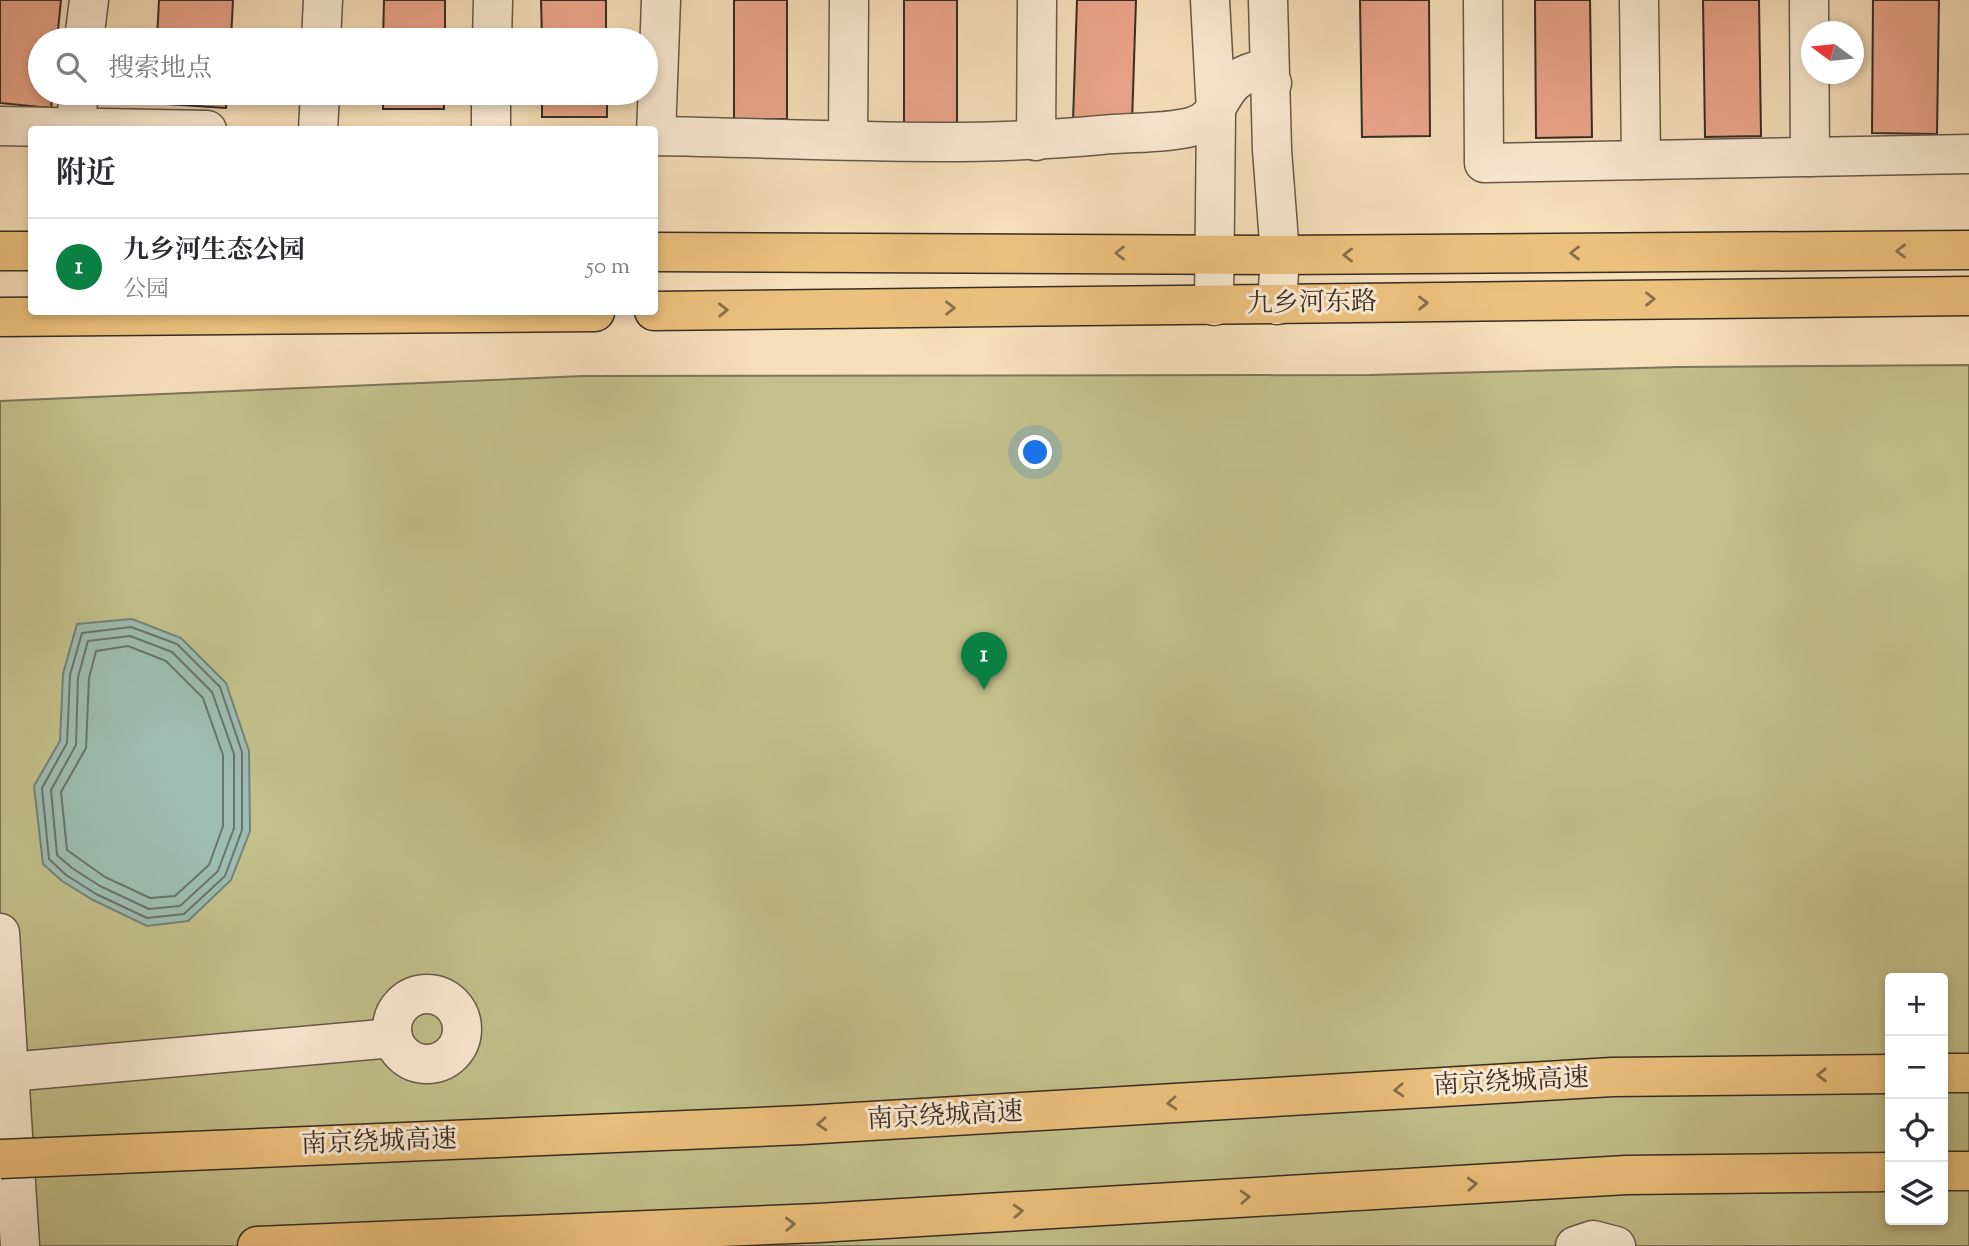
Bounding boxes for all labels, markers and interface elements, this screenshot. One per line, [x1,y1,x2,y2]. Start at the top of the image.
north arrow [1801,21,1864,84]
search box [28,28,658,105]
icon: search [52,48,90,86]
text: 搜索地点 [108,51,212,88]
text: 附近 [56,153,116,196]
text: 九乡河生态公园 [123,233,305,270]
one-way arrow [1895,243,1906,258]
one-way arrow [1115,245,1125,261]
one-way arrow [1570,245,1580,261]
one-way arrow [1342,247,1353,263]
text: 1 [75,251,83,284]
text: 50 m [586,251,630,284]
text: 公园 [123,274,169,307]
street label: 九乡河东路 [1247,284,1377,324]
one-way arrow [1645,291,1656,307]
one-way arrow [1417,295,1428,310]
one-way arrow [945,300,956,316]
one-way arrow [718,302,728,318]
your location [1018,435,1052,469]
pin: 1 [961,632,1007,690]
map controls [1885,973,1948,1225]
button: + [1885,973,1948,1036]
button: − [1885,1036,1948,1099]
street label: 南京绕城高速 [1432,1060,1590,1106]
one-way arrow [1816,1067,1827,1083]
one-way arrow [1393,1082,1404,1097]
street label: 南京绕城高速 [866,1094,1024,1140]
one-way arrow [1166,1096,1177,1111]
button: locate [1885,1099,1948,1162]
one-way arrow [817,1116,828,1131]
street label: 南京绕城高速 [300,1122,458,1164]
button: layers [1885,1162,1948,1225]
one-way arrow [1467,1177,1478,1192]
one-way arrow [1239,1190,1250,1205]
one-way arrow [1012,1203,1023,1218]
one-way arrow [785,1216,796,1231]

